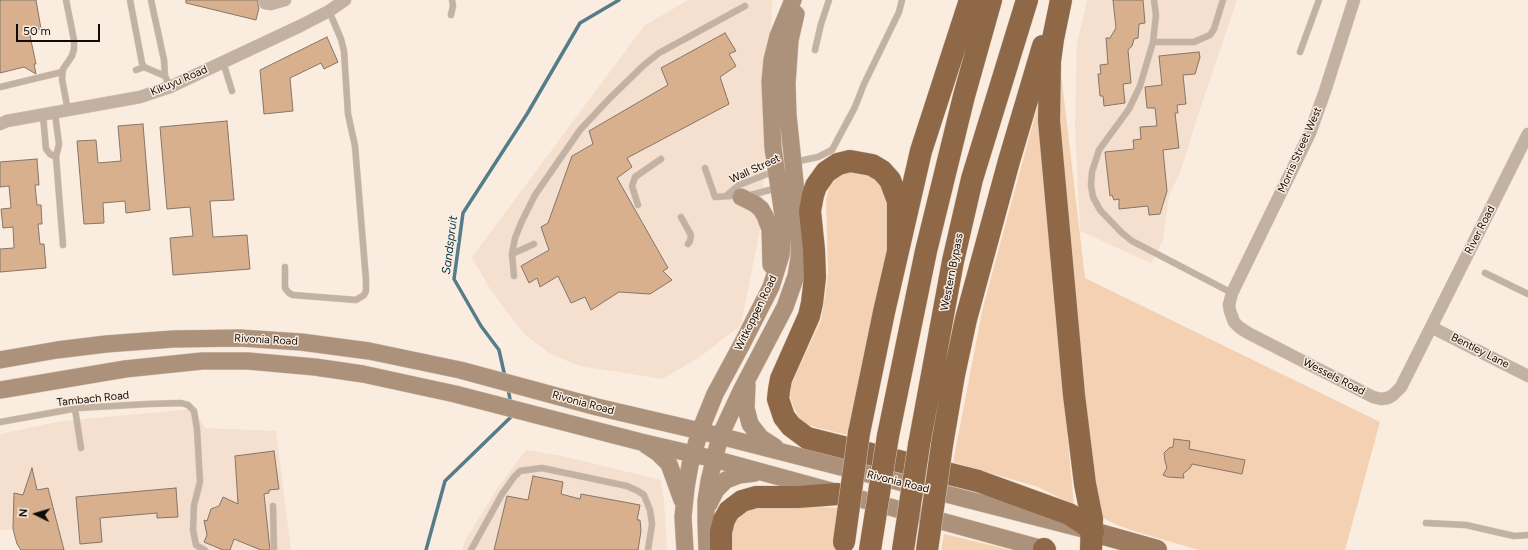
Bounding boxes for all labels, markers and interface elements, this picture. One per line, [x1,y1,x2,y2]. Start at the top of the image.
scale bar [18,16,102,42]
text: 50 m [23,24,51,38]
street label: Kikuyu Road [148,63,210,99]
street label: Morris Street West [1275,105,1325,195]
street label: Wall Street [728,152,782,186]
street label: River Road [1462,203,1498,257]
water label: Sandspruit [439,215,461,275]
street label: Western Bypass [938,232,966,312]
street label: Witkoppen Road [732,273,780,353]
street label: Bentley Lane [1449,331,1511,371]
street label: Rivonia Road [234,332,298,348]
street label: Wessels Road [1301,356,1367,398]
street label: Rivonia Road [551,388,615,418]
street label: Tambach Road [56,389,130,409]
street label: Rivonia Road [865,468,931,496]
north arrow [16,494,56,534]
text: N [17,508,30,518]

